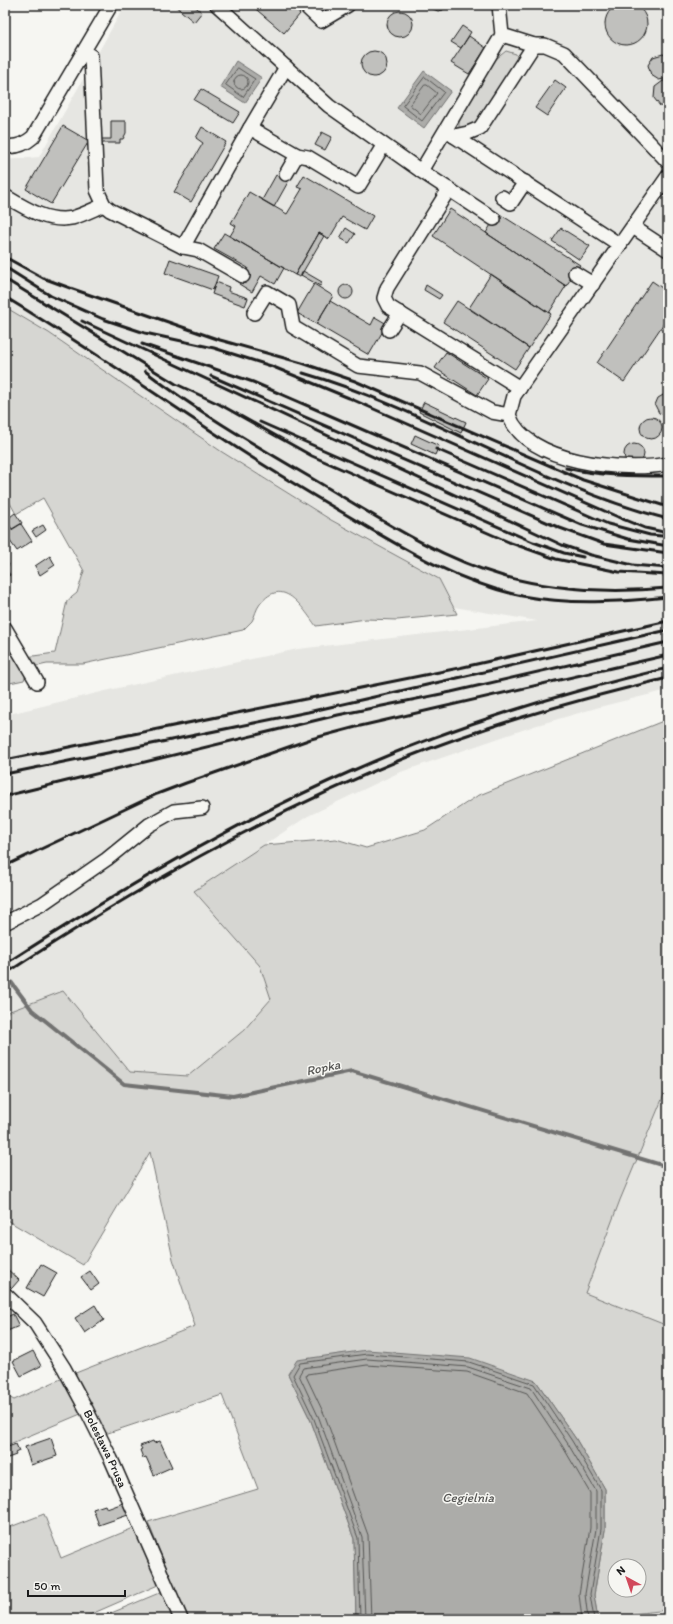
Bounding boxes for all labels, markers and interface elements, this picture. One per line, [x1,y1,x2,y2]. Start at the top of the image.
water label: Ropka [305,1056,342,1078]
street label: Bolesława Prusa [81,1407,130,1491]
water label: Cegielnia [442,1490,494,1505]
north arrow [607,1558,647,1598]
text: N [614,1563,628,1578]
scale bar [28,1572,125,1598]
text: 50 m [34,1579,60,1593]

